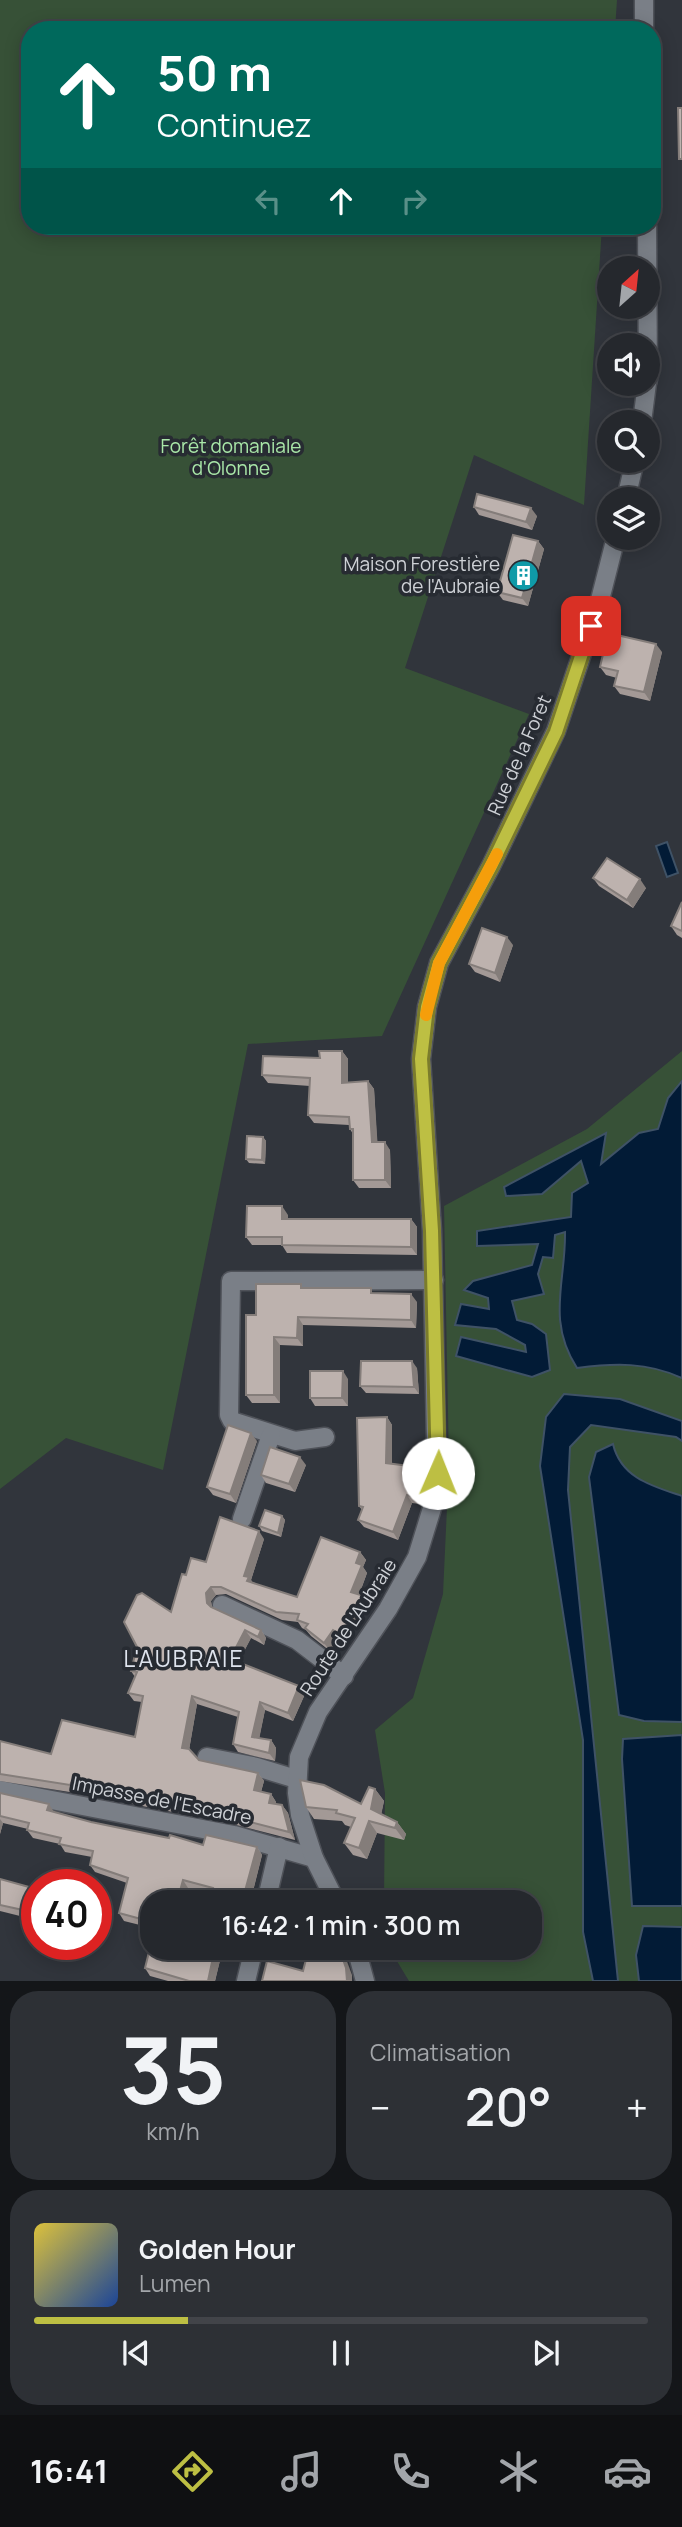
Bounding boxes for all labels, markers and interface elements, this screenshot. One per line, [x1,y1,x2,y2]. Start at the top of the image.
text: 50 m [157,39,272,106]
icon: ahead [42,49,133,140]
text: Continuez [157,103,312,147]
icon: left [249,182,287,220]
icon: ahead [322,182,360,220]
icon: right [395,182,433,220]
north arrow [597,256,660,318]
map controls [597,256,660,550]
button: sound [597,333,660,396]
button: search [597,410,660,473]
park label: Forêt domaniale d'Olonne [161,433,301,481]
button: layers [597,487,660,550]
place label: Maison Forestière de l'Aubraie [344,551,500,599]
building icon: Maison Forestière de l'Aubraie [506,558,540,592]
pin [561,596,621,656]
icon: arrive [572,607,610,645]
street label: Rue de la Foret [481,691,557,819]
position arrow [401,1436,475,1510]
street label: Route de L'Aubraie [294,1553,402,1701]
district label: L'AUBRAIE [123,1642,245,1674]
street label: Impasse de l'Escadre [70,1770,254,1830]
speed limit sign: 40 [21,1869,112,1960]
text: 16:42 · 1 min · 300 m [222,1907,460,1943]
text: 35 [120,2007,226,2131]
text: Climatisation [370,2036,511,2068]
text: 20° [465,2071,552,2142]
text: − [370,2081,391,2133]
text: + [626,2081,648,2133]
text: km/h [146,2115,200,2147]
text: Golden Hour [139,2231,296,2267]
text: Lumen [139,2267,211,2299]
icon: previous [117,2334,155,2372]
icon: pause [322,2334,360,2372]
icon: next [527,2334,565,2372]
icon: directions [168,2447,217,2496]
icon: music [277,2447,326,2496]
icon: phone [386,2447,435,2496]
icon: climate [494,2447,543,2496]
icon: car [603,2447,652,2496]
text: 16:41 [30,2449,108,2493]

